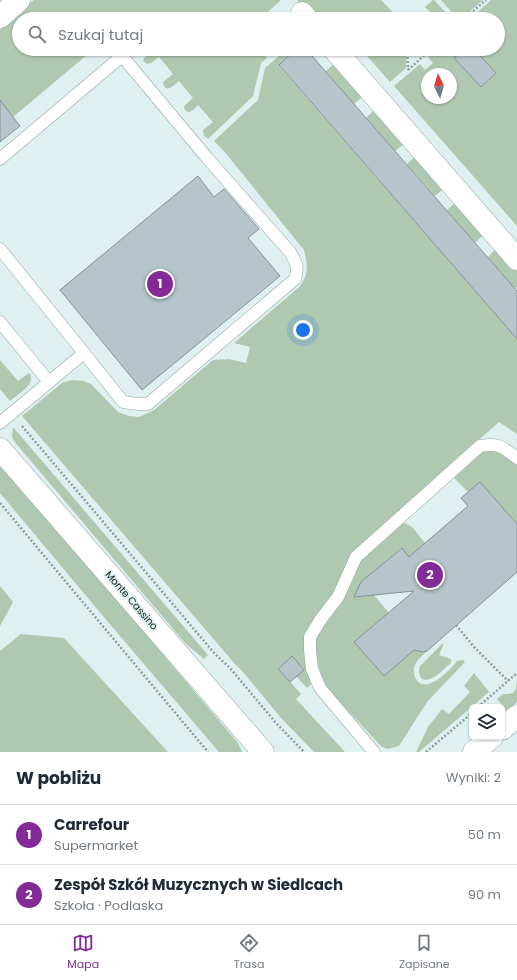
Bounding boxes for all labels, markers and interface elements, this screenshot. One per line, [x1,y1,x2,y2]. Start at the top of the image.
search box [12,12,505,56]
icon: search [26,23,48,45]
text: Szukaj tutaj [58,24,143,45]
north arrow [421,68,457,104]
pin: 1 [147,269,173,299]
your location [293,320,313,340]
pin: 2 [417,560,443,590]
street label: Monte Cassino [102,567,162,633]
map controls [469,704,505,740]
button: layers [469,704,505,740]
text: W pobliżu [16,766,101,790]
text: Wyniki: 2 [446,768,501,787]
text: Carrefour [54,814,129,835]
text: 1 [27,825,31,844]
text: 50 m [468,825,501,844]
text: Supermarket [54,836,138,855]
text: Zespół Szkół Muzycznych w Siedlcach [54,874,343,895]
text: 2 [25,885,33,904]
text: 90 m [468,885,501,904]
text: Szkoła · Podlaska [54,896,163,915]
tab: Mapa [67,932,99,973]
tab: Trasa [234,932,264,973]
tab: Zapisane [399,932,450,973]

